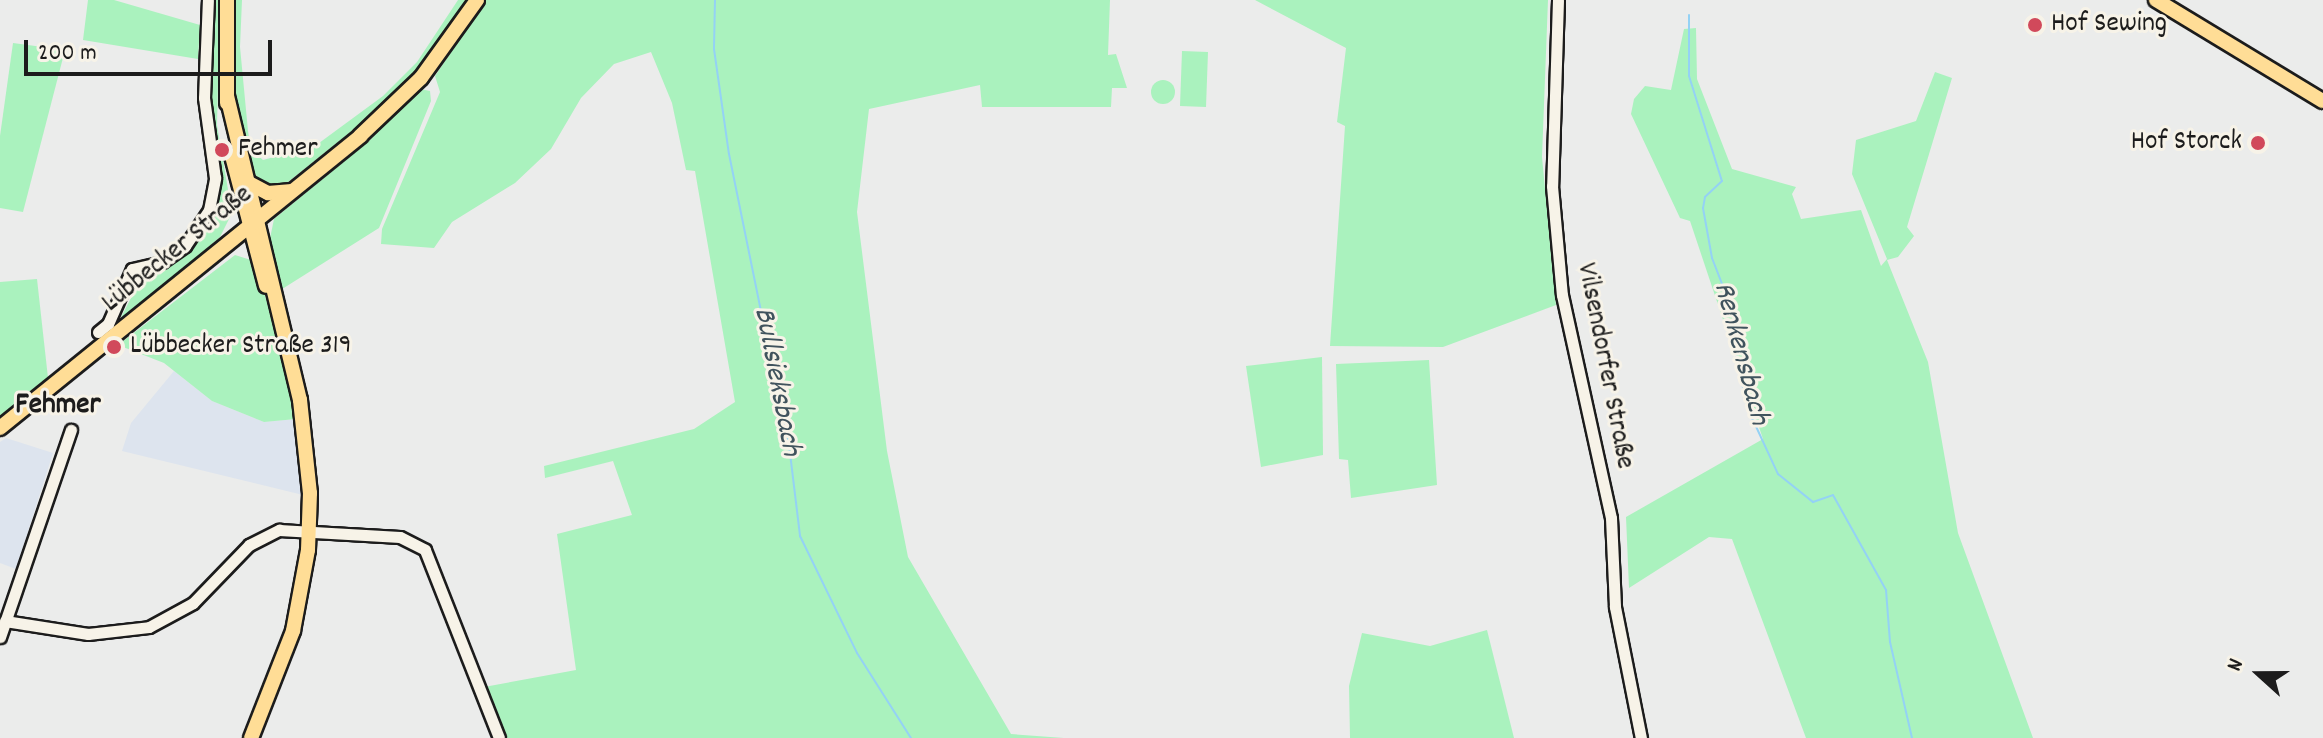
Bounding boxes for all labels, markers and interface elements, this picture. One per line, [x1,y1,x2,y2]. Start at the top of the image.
place label: Hof Sewing [2051,8,2167,42]
marker: Hof Sewing [2026,16,2044,34]
scale bar [28,24,276,74]
text: 200 m [38,37,97,71]
place label: Hof Storck [2131,126,2242,160]
place label: Fehmer [238,133,318,167]
marker: Hof Storck [2249,134,2267,152]
marker: Fehmer [213,141,231,159]
street label: Lübbecker Straße [96,179,260,321]
street label: Vilsendorfer Straße [1568,260,1640,472]
water label: Renkensbach [1703,279,1775,429]
water label: Bullsieksbach [743,305,807,459]
place label: Lübbecker Straße 319 [130,330,352,364]
marker: Lübbecker Straße 319 [105,338,123,356]
district label: Fehmer [15,389,101,425]
north arrow [2219,634,2299,714]
text: N [2220,655,2253,676]

